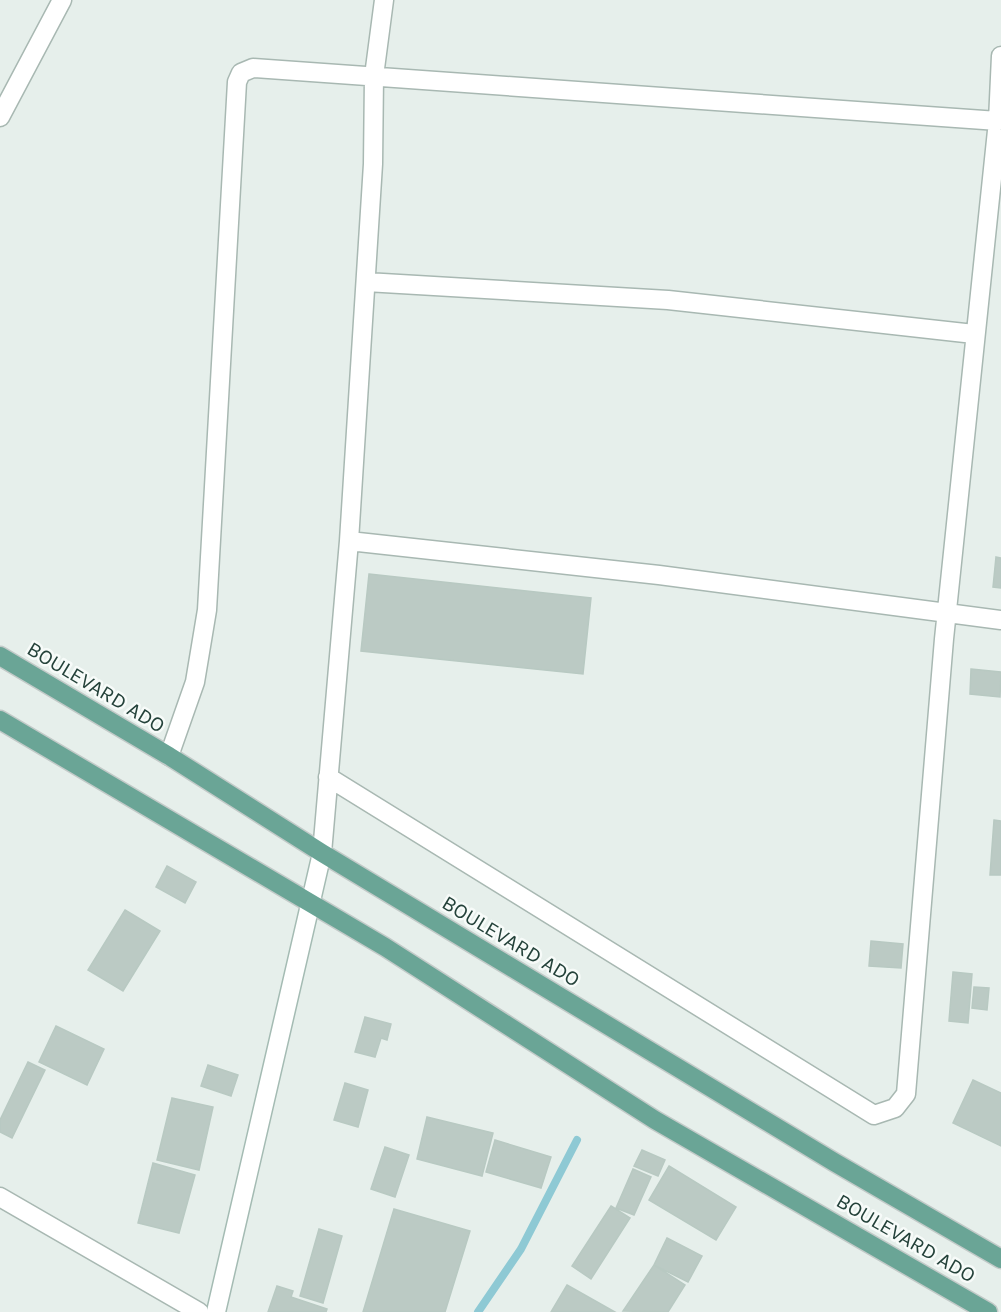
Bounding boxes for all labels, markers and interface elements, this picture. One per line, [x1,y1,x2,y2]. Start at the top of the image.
street label: BOULEVARD ADO [23,636,169,738]
street label: BOULEVARD ADO [438,890,584,992]
street label: BOULEVARD ADO [832,1189,980,1287]

